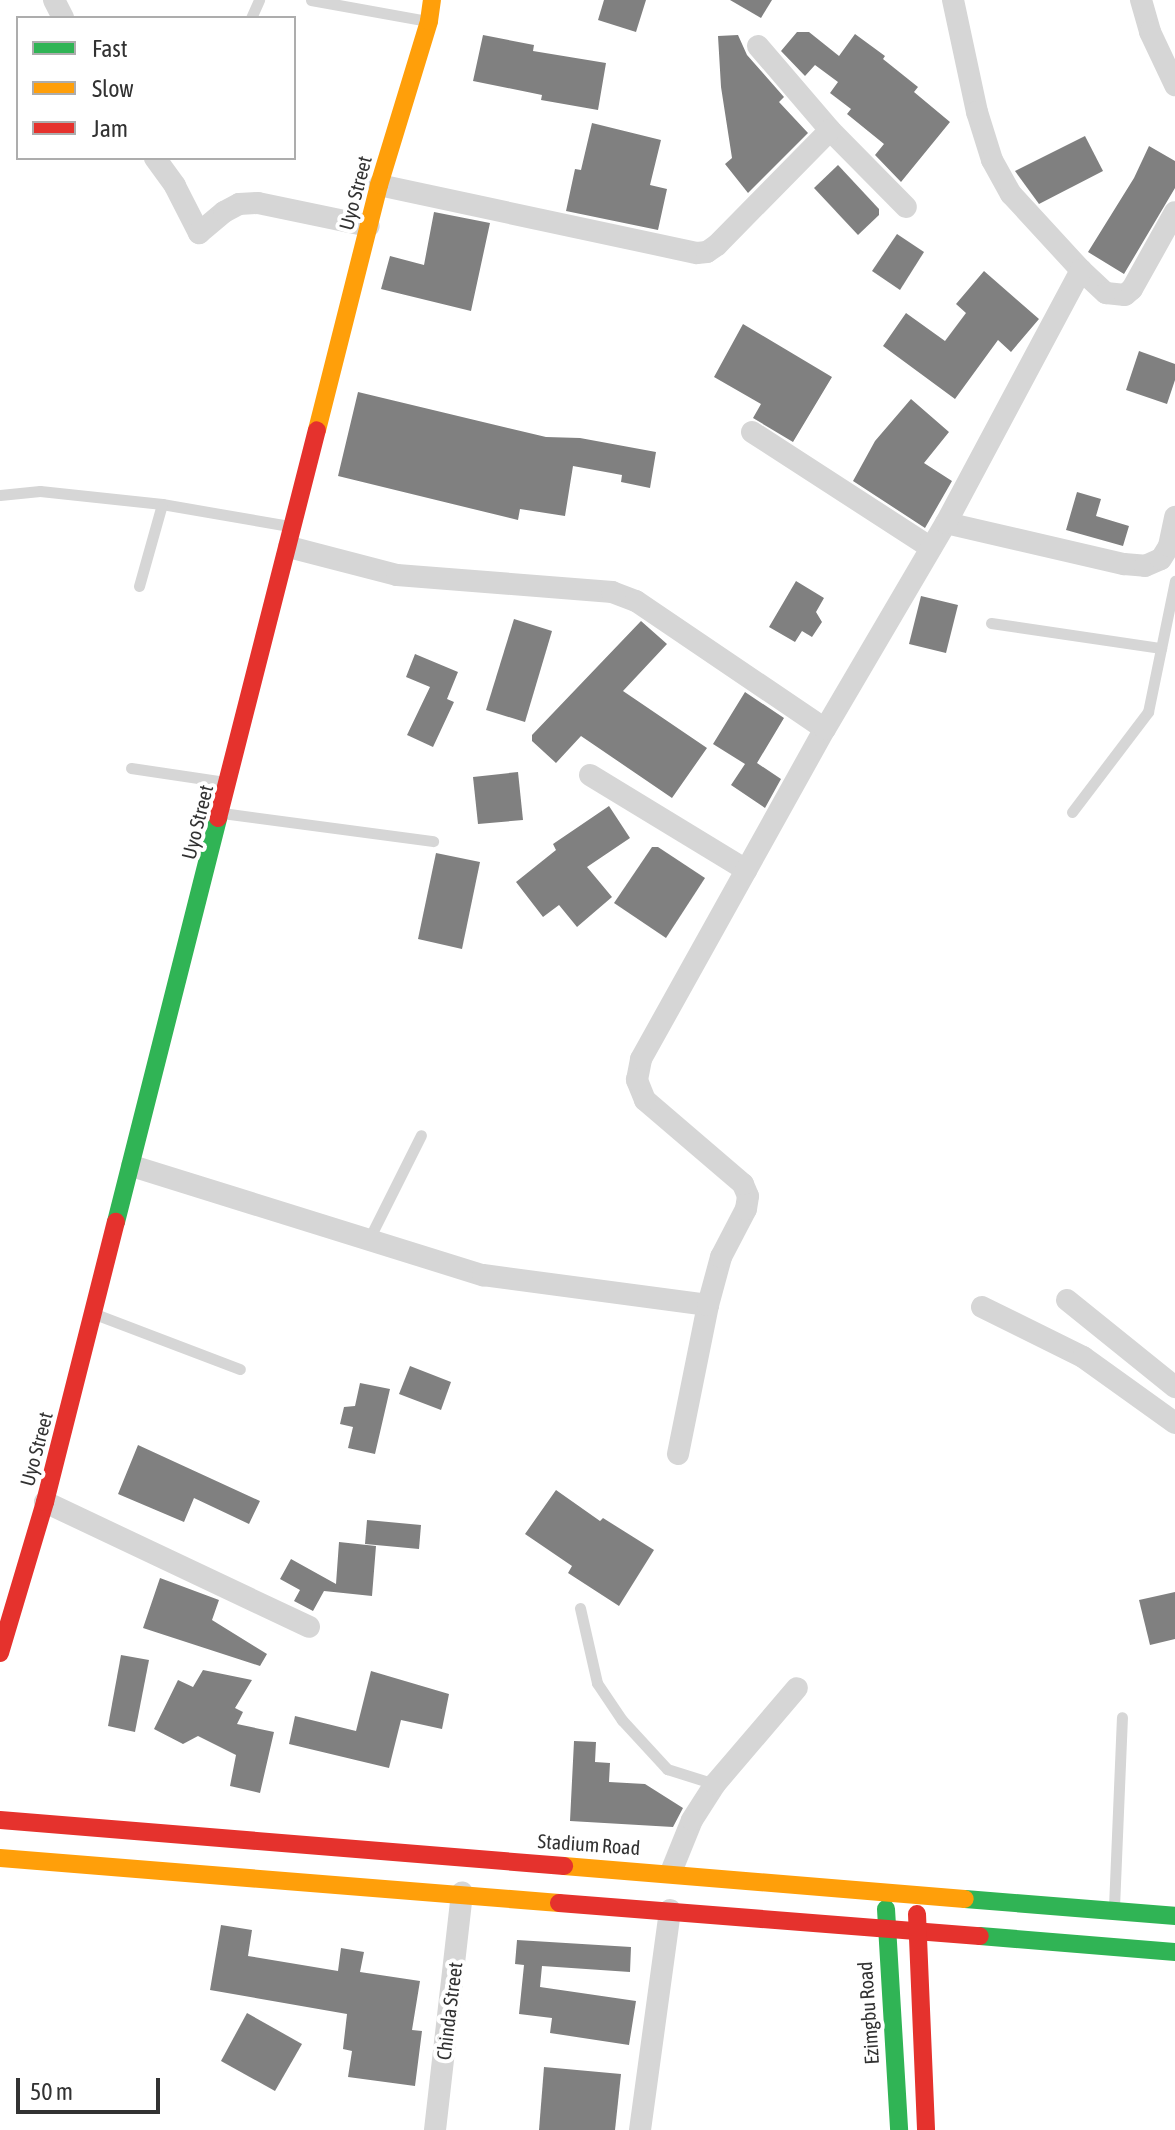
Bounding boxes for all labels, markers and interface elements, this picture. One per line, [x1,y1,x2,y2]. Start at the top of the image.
legend [16,16,296,160]
text: Fast [92,35,128,62]
text: Slow [92,75,134,102]
text: Jam [92,115,128,142]
street label: Uyo Street [334,153,376,233]
street label: Uyo Street [176,782,218,862]
street label: Uyo Street [15,1409,57,1489]
street label: Stadium Road [537,1828,641,1860]
street label: Chinda Street [431,1961,467,2061]
street label: Ezimgbu Road [852,1961,884,2065]
scale bar [20,2062,164,2112]
text: 50 m [30,2078,73,2105]

